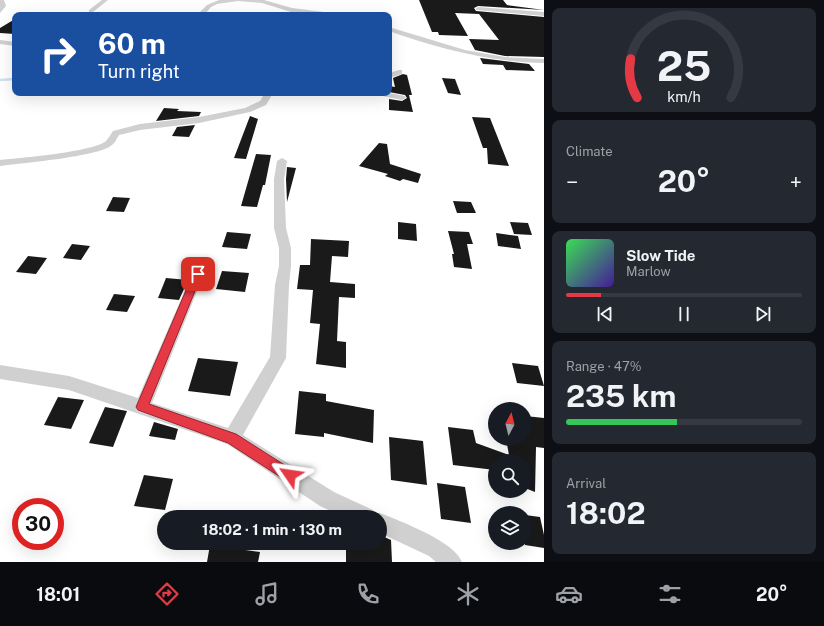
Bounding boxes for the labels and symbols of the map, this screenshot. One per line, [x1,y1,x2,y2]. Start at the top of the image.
pin [181,257,215,291]
north arrow [488,402,532,446]
position arrow [269,454,311,496]
speed limit sign: 30 [12,498,64,550]

